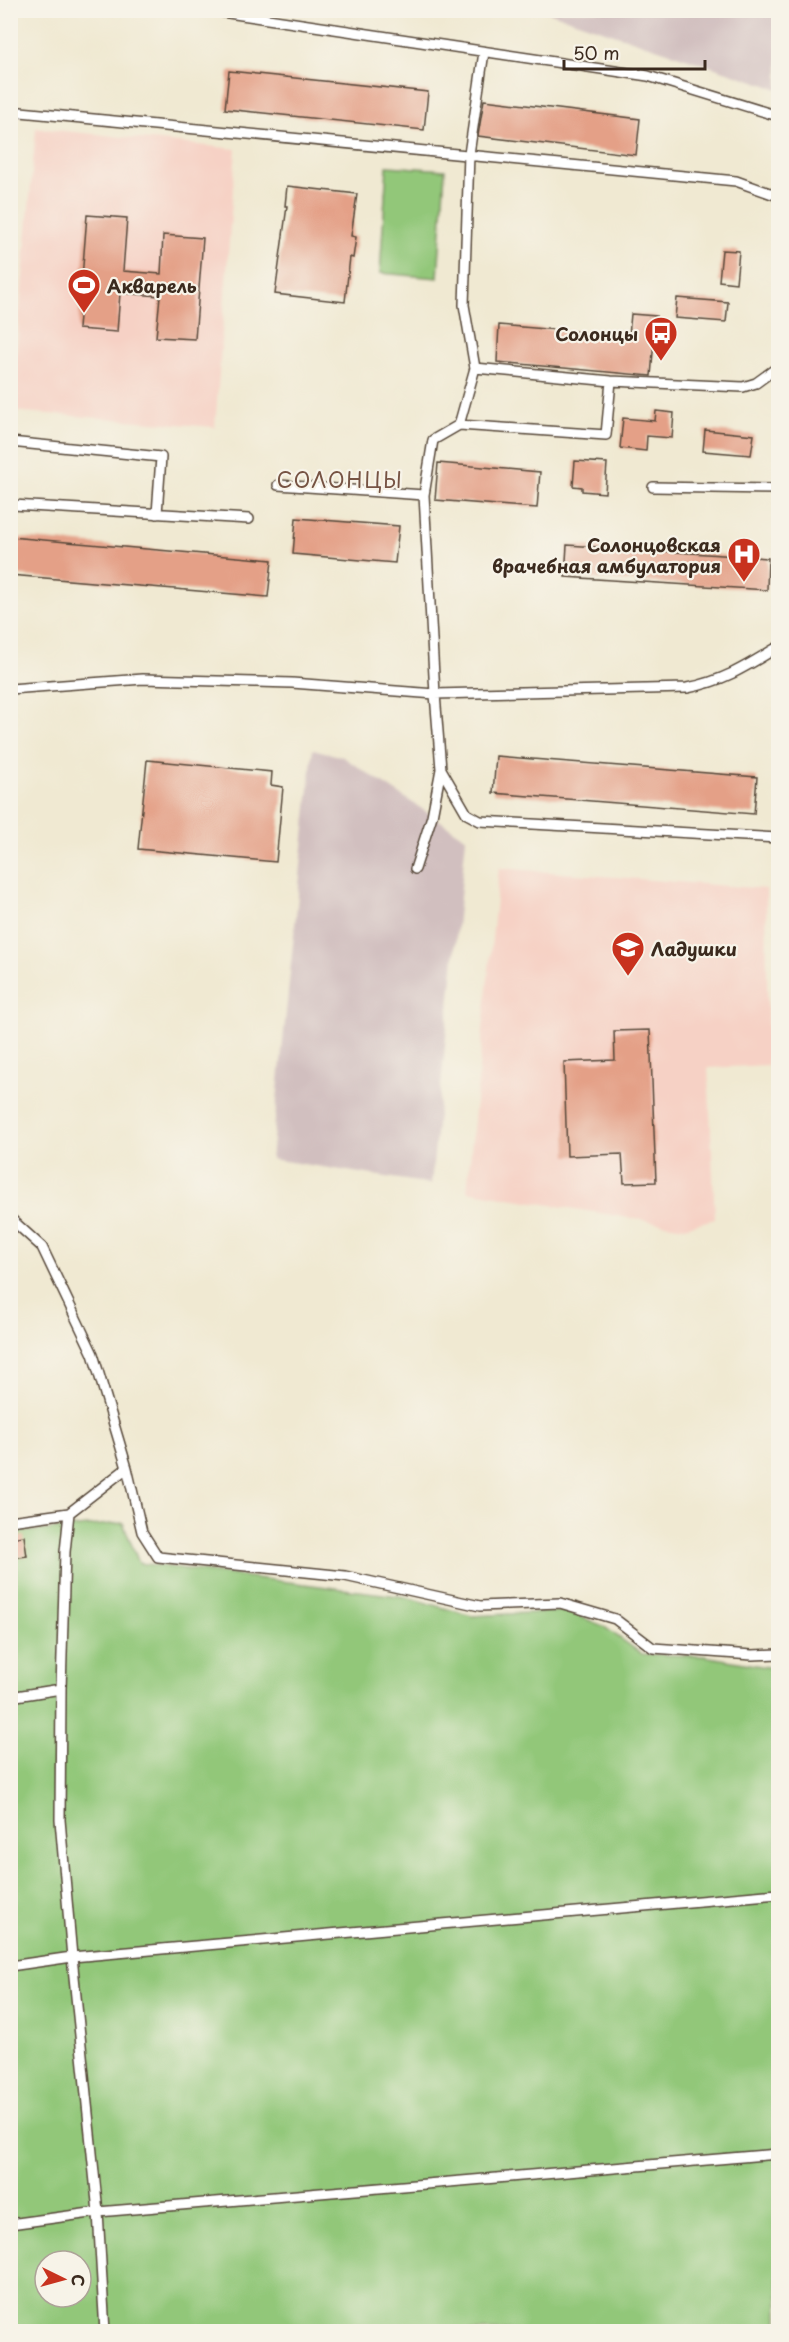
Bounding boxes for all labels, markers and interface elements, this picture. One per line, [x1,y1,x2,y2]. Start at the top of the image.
scale bar [564,33,705,71]
text: 50 m [573,39,620,66]
sports icon: Акварель [66,267,102,314]
place label: Акварель [107,272,197,299]
bus stop icon: Солонцы [643,315,679,362]
place label: Солонцы [555,320,638,347]
district label: СОЛОНЦЫ [277,463,403,495]
place label: Солонцовская врачебная амбулатория [492,531,721,579]
hospital icon: Солонцовская врачебная амбулатория [726,536,762,583]
school or university icon: Ладушки [610,930,646,977]
place label: Ладушки [651,935,737,962]
north arrow [33,2249,93,2309]
text: С [66,2273,91,2287]

